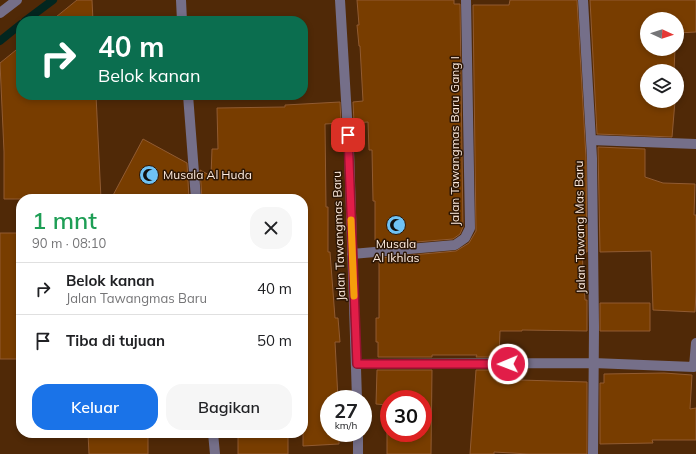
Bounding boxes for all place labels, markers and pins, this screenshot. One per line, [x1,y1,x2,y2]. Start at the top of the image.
pin [331,118,365,152]
mosque icon: Musala Al Huda [138,164,160,186]
place label: Musala Al Huda [163,167,252,182]
mosque icon: Musala Al Ikhlas [385,214,407,236]
place label: Musala Al Ikhlas [372,236,420,265]

